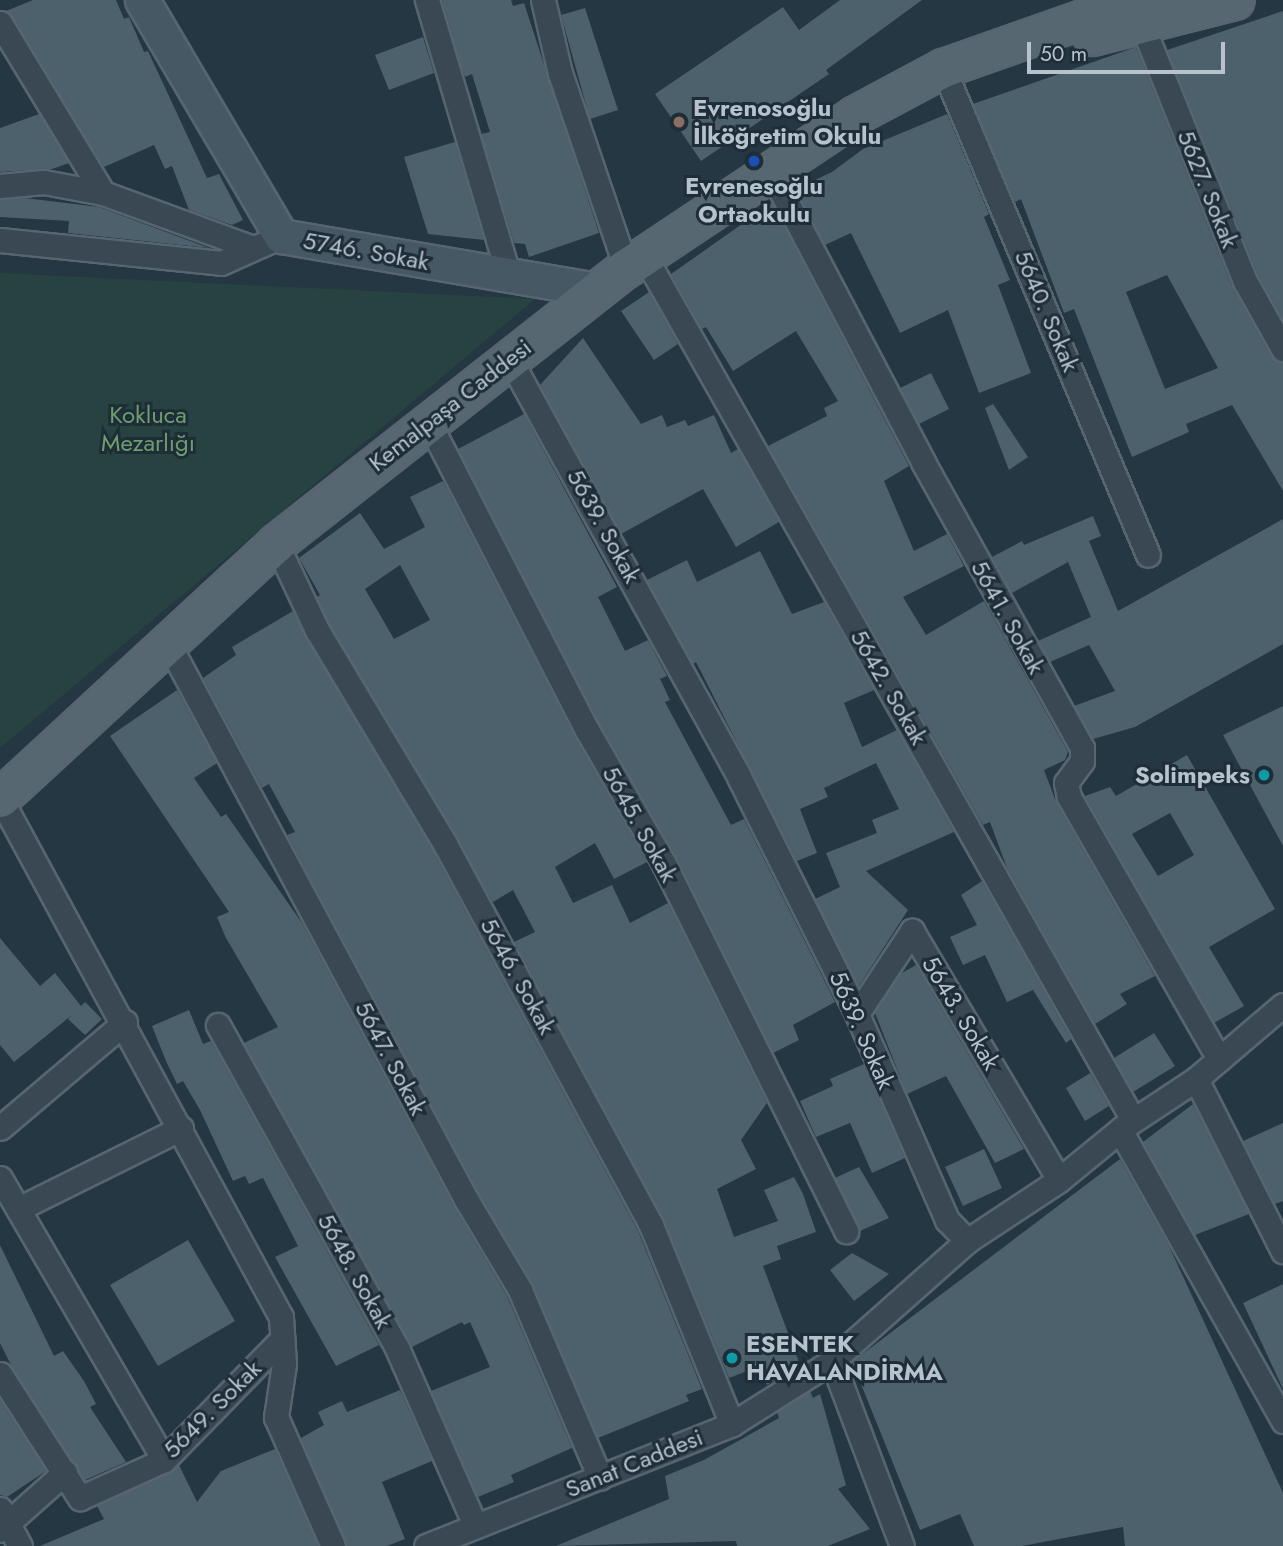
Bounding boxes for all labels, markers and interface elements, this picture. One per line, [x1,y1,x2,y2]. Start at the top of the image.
scale bar [1031,28,1229,72]
text: 50 m [1040,39,1087,69]
place label: Evrenosoğlu İlköğretim Okulu [693,94,881,150]
marker: Evrenosoğlu İlköğretim Okulu [671,114,687,130]
street label: 5627. Sokak [1171,126,1245,252]
marker: Evrenesoğlu Ortaokulu [746,153,762,169]
place label: Evrenesoğlu Ortaokulu [685,172,823,228]
street label: 5746. Sokak [301,226,431,276]
street label: 5640. Sokak [1009,246,1085,376]
street label: Kemalpaşa Caddesi [363,333,537,477]
park label: Kokluca Mezarlığı [101,401,195,457]
street label: 5639. Sokak [561,464,647,588]
street label: 5641. Sokak [965,555,1051,679]
street label: 5642. Sokak [844,624,934,750]
street label: 5645. Sokak [596,761,684,887]
place label: Solimpeks [1135,761,1250,789]
marker: Solimpeks [1256,767,1272,783]
street label: 5646. Sokak [474,913,562,1039]
street label: 5643. Sokak [916,951,1006,1075]
street label: 5639. Sokak [823,967,901,1093]
street label: 5647. Sokak [349,996,433,1120]
street label: 5648. Sokak [312,1208,398,1334]
place label: ESENTEK HAVALANDİRMA [746,1330,943,1386]
marker: ESENTEK HAVALANDİRMA [724,1350,740,1366]
street label: 5649. Sokak [157,1354,267,1464]
street label: Sanat Caddesi [561,1422,707,1504]

